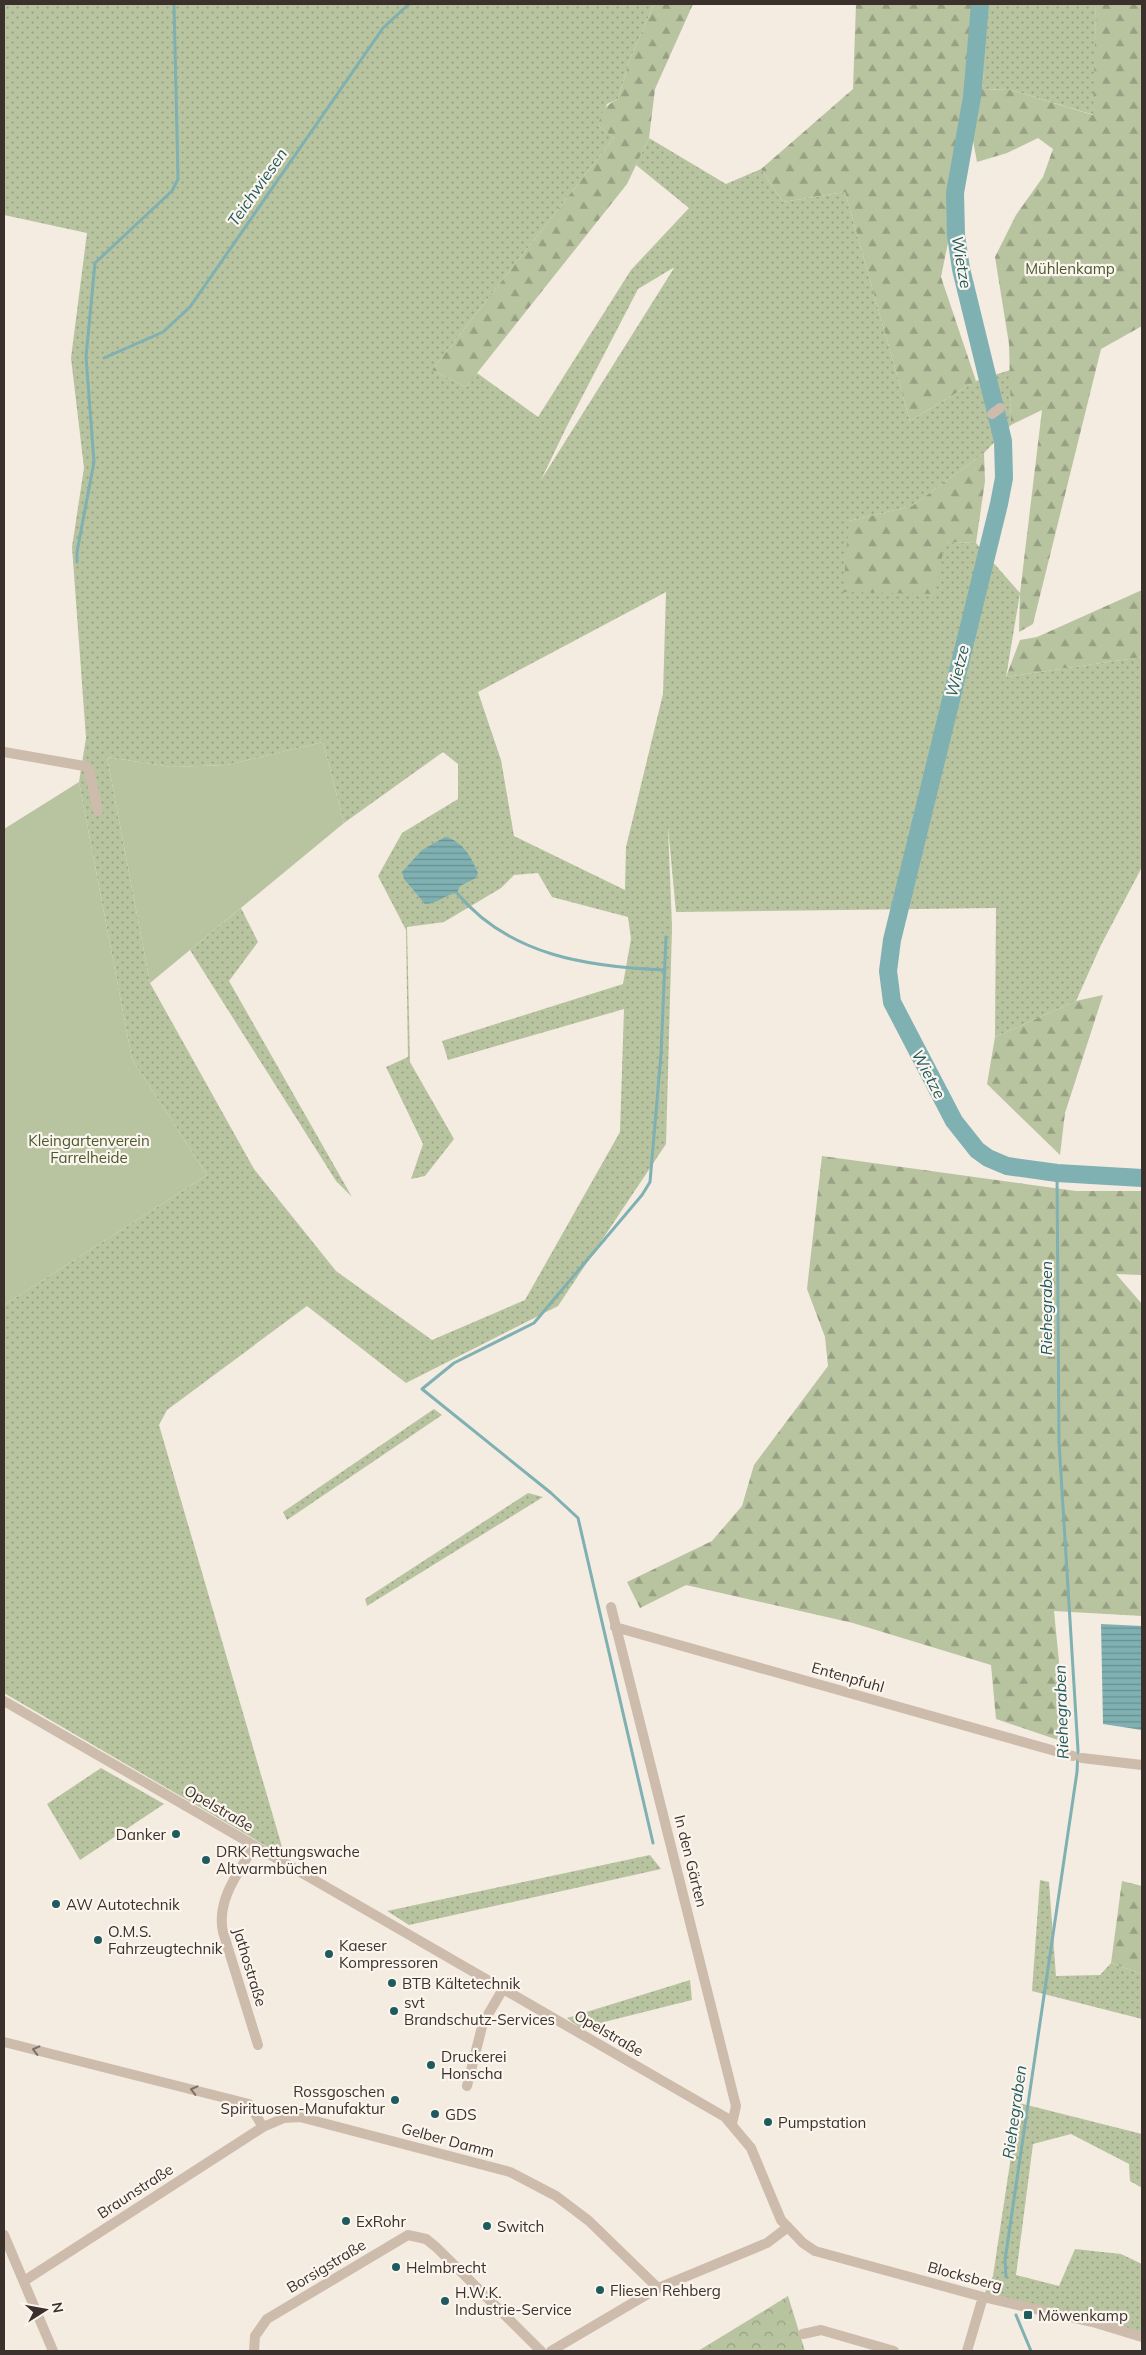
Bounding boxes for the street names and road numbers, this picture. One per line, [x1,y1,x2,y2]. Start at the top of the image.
street label: Entenpfuhl [809,1658,887,1696]
street label: Opelstraße [181,1781,257,1835]
street label: In den Gärten [670,1813,712,1909]
street label: Jathostraße [229,1925,271,2009]
street label: Opelstraße [571,2006,647,2060]
street label: Gelber Damm [399,2118,497,2162]
street label: Braunstraße [93,2159,177,2223]
street label: Borsigstraße [283,2235,369,2297]
street label: Blocksberg [926,2257,1004,2295]

